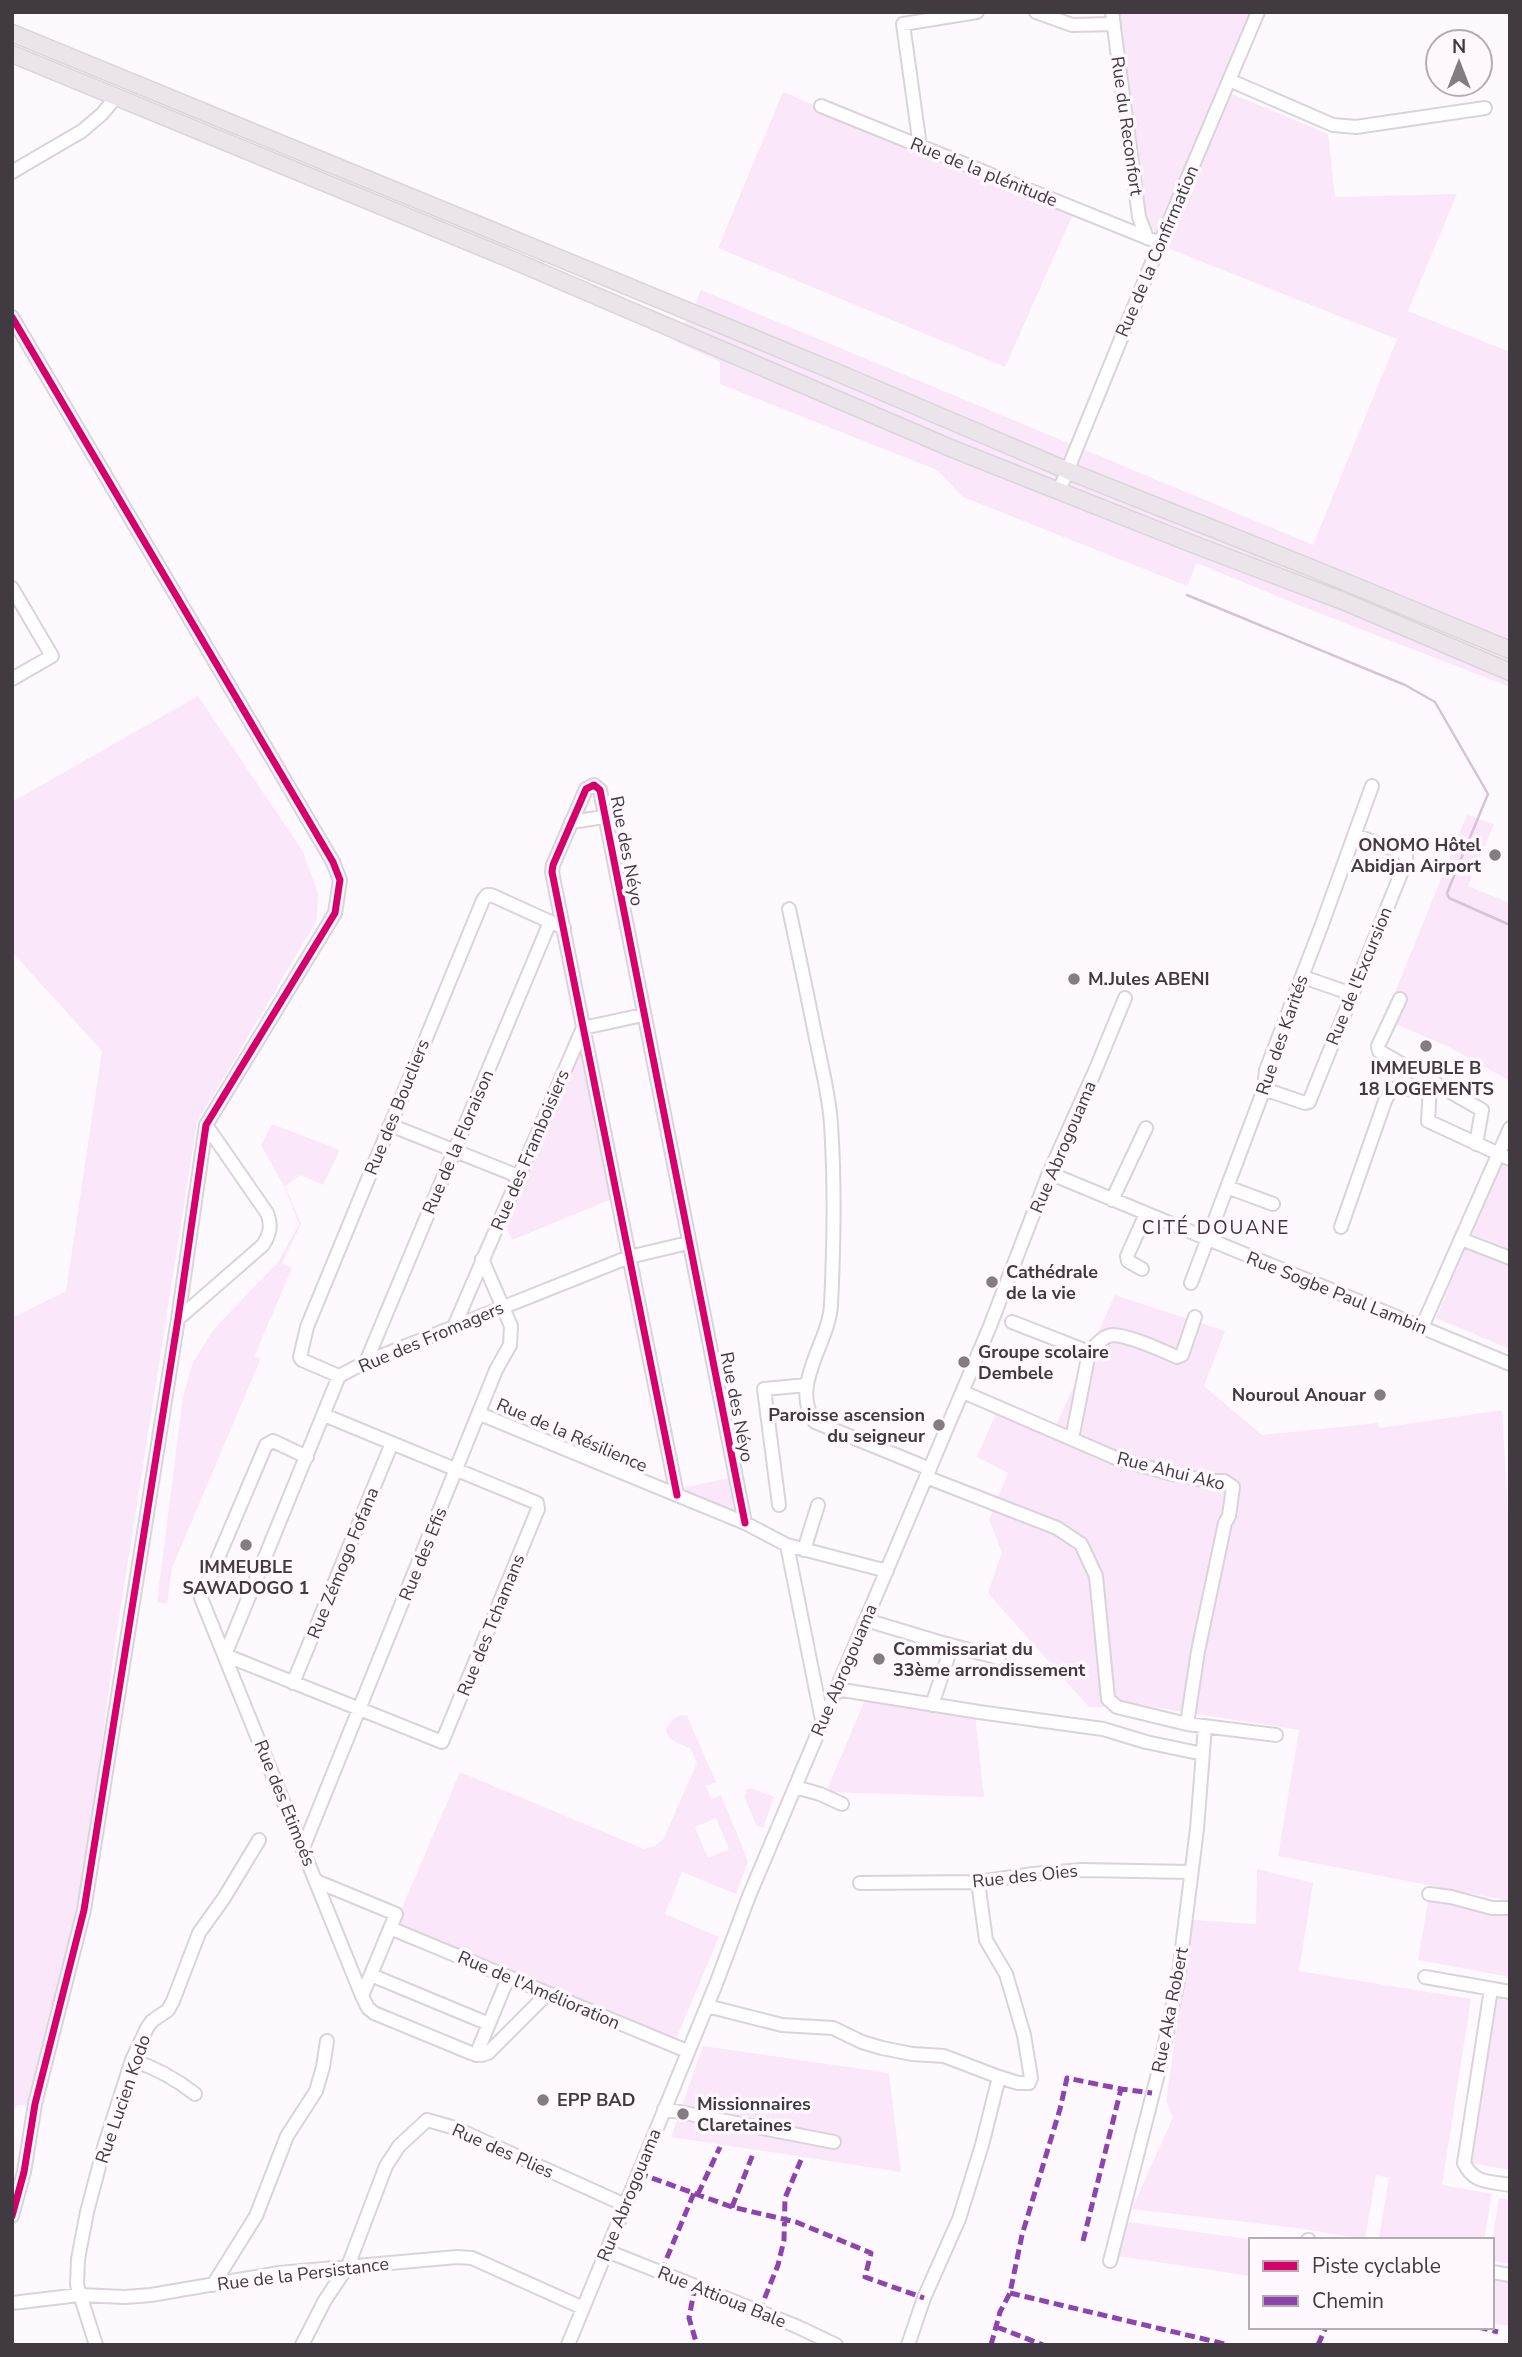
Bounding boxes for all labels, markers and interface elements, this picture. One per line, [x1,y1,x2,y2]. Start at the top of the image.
north arrow [1424,28,1494,98]
text: N [1452,34,1466,60]
street label: Rue du Reconfort [1105,55,1149,198]
street label: Rue de la plénitude [907,132,1061,212]
street label: Rue de la Confirmation [1110,161,1204,341]
street label: Rue des Néyo [605,794,649,908]
place label: ONOMO Hôtel Abidjan Airport [1351,833,1481,878]
marker: ONOMO Hôtel Abidjan Airport [1487,847,1503,863]
street label: Rue de l'Excursion [1320,903,1398,1049]
place label: M.Jules ABENI [1088,967,1210,991]
marker: M.Jules ABENI [1066,971,1082,987]
street label: Rue des Karités [1250,972,1314,1098]
street label: Rue des Boucliers [359,1036,435,1178]
marker: IMMEUBLE B 18 LOGEMENTS [1418,1038,1434,1054]
place label: IMMEUBLE B 18 LOGEMENTS [1358,1056,1494,1101]
street label: Rue de la Floraison [417,1066,499,1218]
street label: Rue des Framboisiers [485,1066,575,1234]
street label: Rue Abrogouama [1024,1077,1102,1217]
district label: CITÉ DOUANE [1142,1215,1290,1241]
street label: Rue Sogbe Paul Lambin [1243,1246,1431,1340]
place label: Cathédrale de la vie [1006,1260,1098,1305]
marker: Cathédrale de la vie [984,1274,1000,1290]
street label: Rue des Fromagers [355,1296,507,1378]
place label: Groupe scolaire Dembele [978,1340,1109,1385]
street label: Rue des Néyo [715,1350,759,1464]
marker: Groupe scolaire Dembele [956,1354,972,1370]
place label: Nouroul Anouar [1232,1383,1366,1407]
marker: Nouroul Anouar [1372,1387,1388,1403]
street label: Rue de la Résilience [493,1392,651,1478]
place label: Paroisse ascension du seigneur [768,1403,925,1448]
marker: Paroisse ascension du seigneur [931,1417,947,1433]
street label: Rue Ahui Ako [1114,1446,1228,1496]
street label: Rue Zémogo Fofana [302,1484,384,1642]
street label: Rue des Efis [393,1504,453,1604]
marker: IMMEUBLE SAWADOGO 1 [238,1537,254,1553]
street label: Rue des Tchamans [452,1550,530,1700]
place label: IMMEUBLE SAWADOGO 1 [183,1555,309,1600]
street label: Rue Abrogouama [805,1600,883,1740]
place label: Commissariat du 33ème arrondissement [893,1637,1085,1682]
marker: Commissariat du 33ème arrondissement [871,1651,887,1667]
street label: Rue des Etimoés [249,1736,321,1870]
street label: Rue des Oies [971,1859,1079,1893]
street label: Rue Aka Robert [1146,1944,1194,2075]
street label: Rue de l'Amélioration [454,1945,624,2035]
street label: Rue Lucien Kodo [90,2031,156,2167]
place label: EPP BAD [557,2088,635,2112]
marker: EPP BAD [535,2092,551,2108]
place label: Missionnaires Claretaines [697,2092,811,2137]
marker: Missionnaires Claretaines [675,2106,691,2122]
street label: Rue des Plies [448,2118,558,2184]
street label: Rue Abrogouama [591,2125,667,2265]
legend [1249,2238,1494,2329]
street label: Rue de la Persistance [216,2252,390,2296]
text: Piste cyclable [1312,2252,1441,2280]
street label: Rue Attioua Bale [654,2260,790,2334]
text: Chemin [1312,2287,1384,2315]

